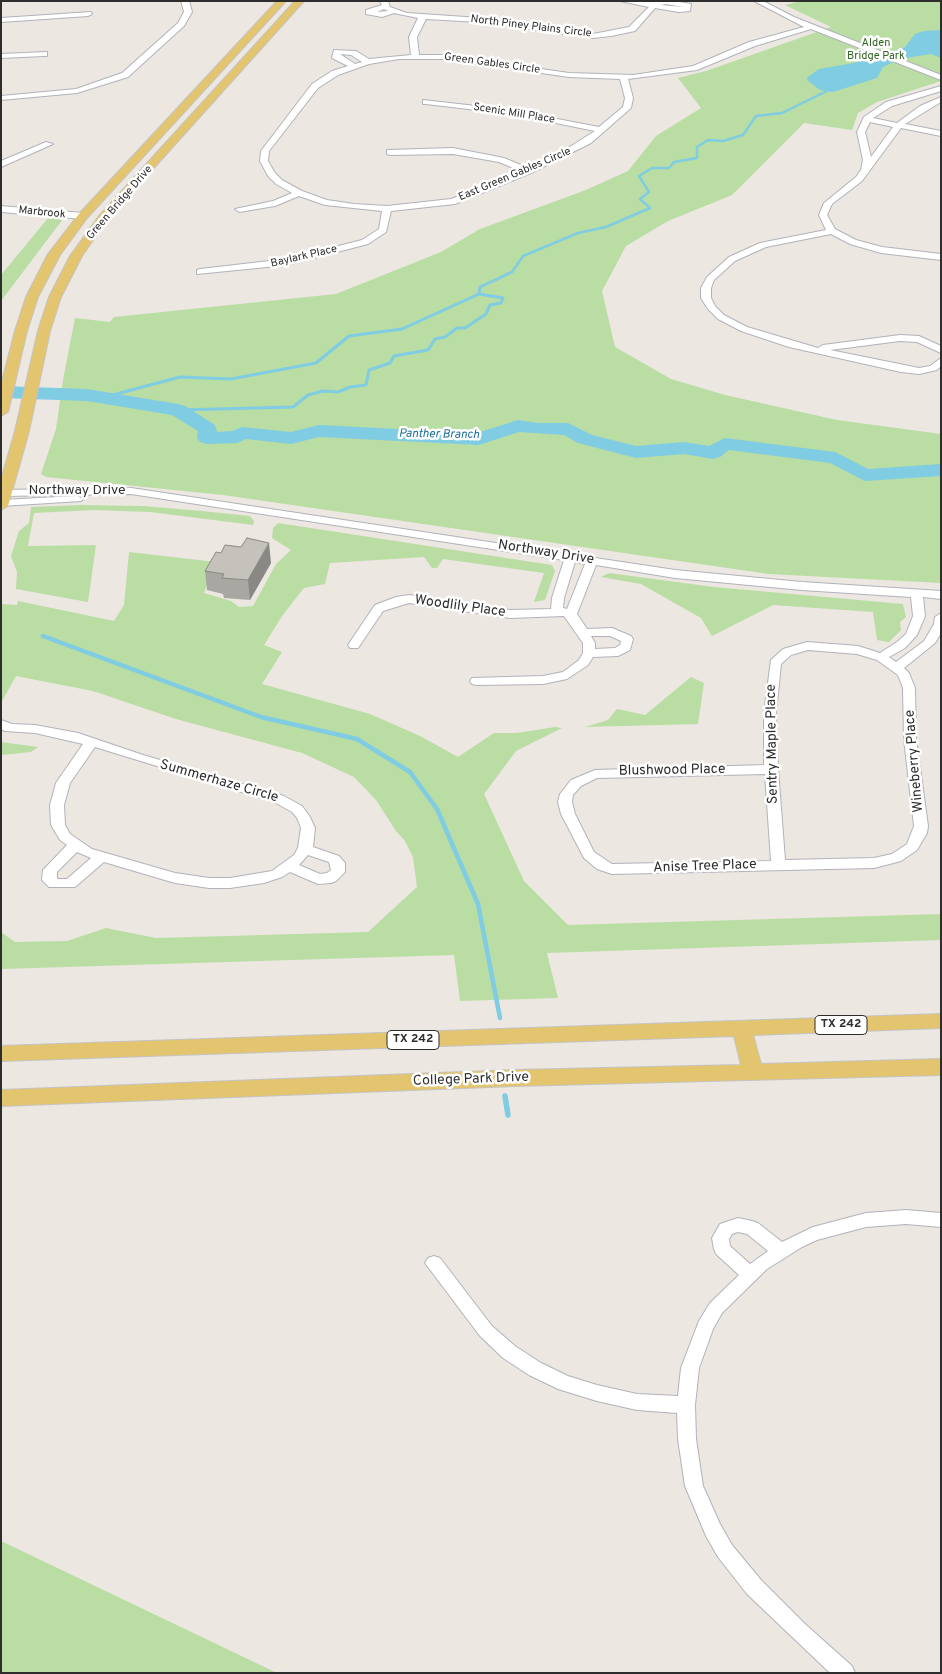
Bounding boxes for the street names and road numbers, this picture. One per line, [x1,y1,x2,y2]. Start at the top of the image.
street label: North Piney Plains Circle [470,13,592,41]
street label: Green Gables Circle [443,51,541,77]
street label: Scenic Mill Place [472,101,556,127]
street label: East Green Gables Circle [457,145,573,205]
street label: Green Bridge Drive [84,163,156,243]
street label: Marbrook [18,204,66,222]
street label: Baylark Place [270,243,338,271]
street label: Northway Drive [28,483,126,499]
street label: Northway Drive [497,537,595,569]
street label: Woodlily Place [413,592,507,622]
street label: Sentry Maple Place [764,684,782,804]
street label: Wineberry Place [902,709,928,813]
street label: Summerhaze Circle [158,757,280,807]
street label: Blushwood Place [618,762,726,780]
street label: Anise Tree Place [653,857,757,877]
road number: TX 242 [815,1016,867,1034]
road number: TX 242 [387,1030,439,1050]
street label: College Park Drive [413,1070,529,1090]

